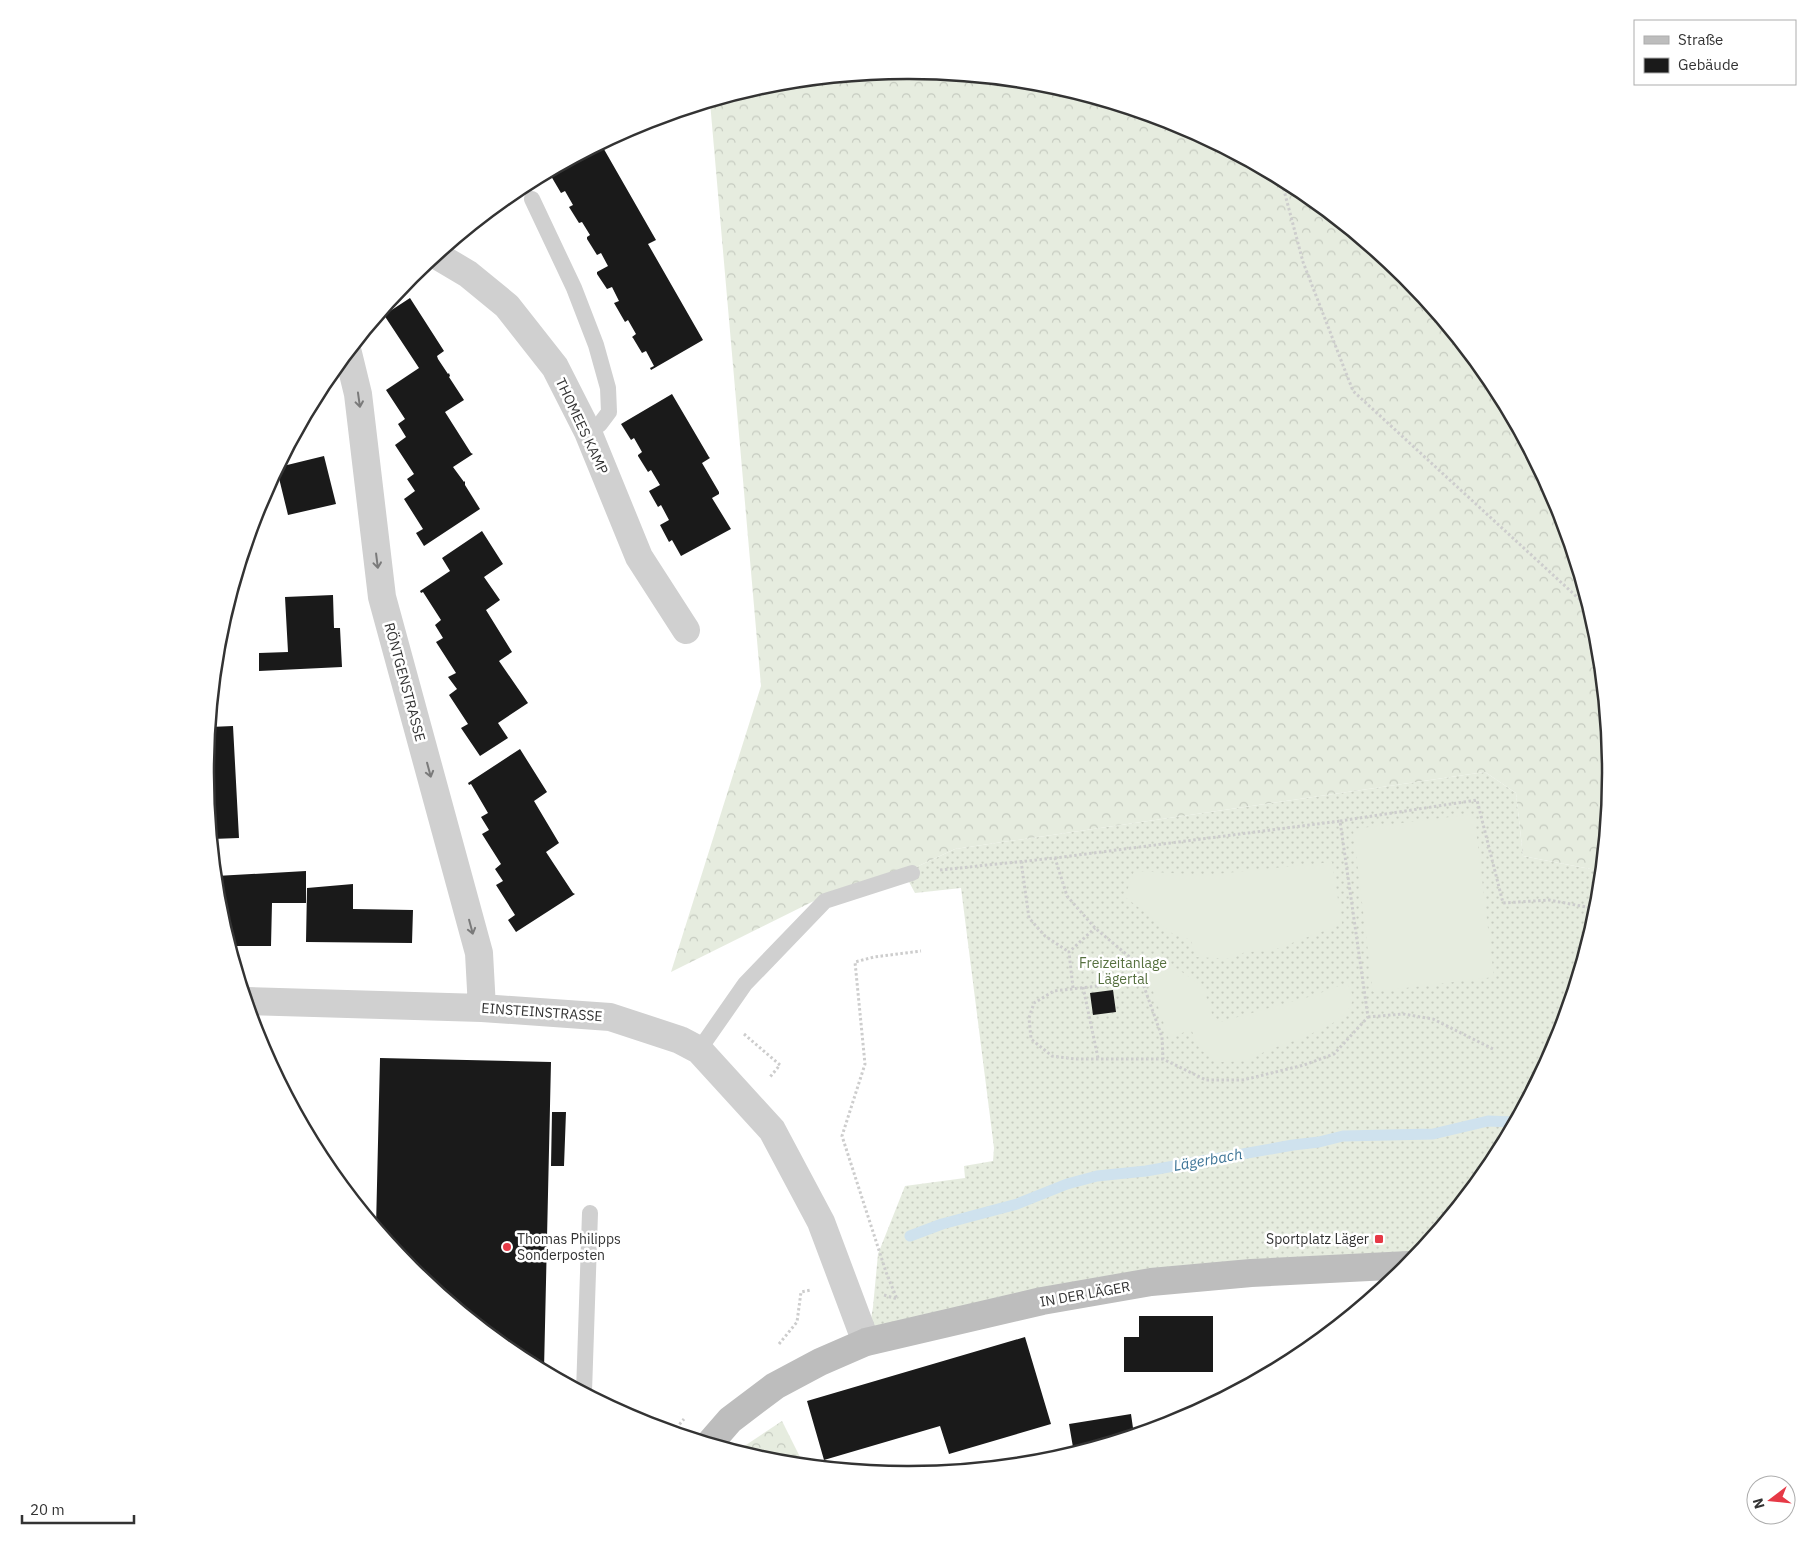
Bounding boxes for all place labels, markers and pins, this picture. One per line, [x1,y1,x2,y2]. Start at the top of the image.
place label: Thomas Philipps Sonderposten [517,1230,621,1264]
place label: Sportplatz Läger [1266,1230,1369,1248]
marker: Sportplatz Läger [1373,1233,1385,1245]
marker: Thomas Philipps Sonderposten [501,1241,513,1253]

